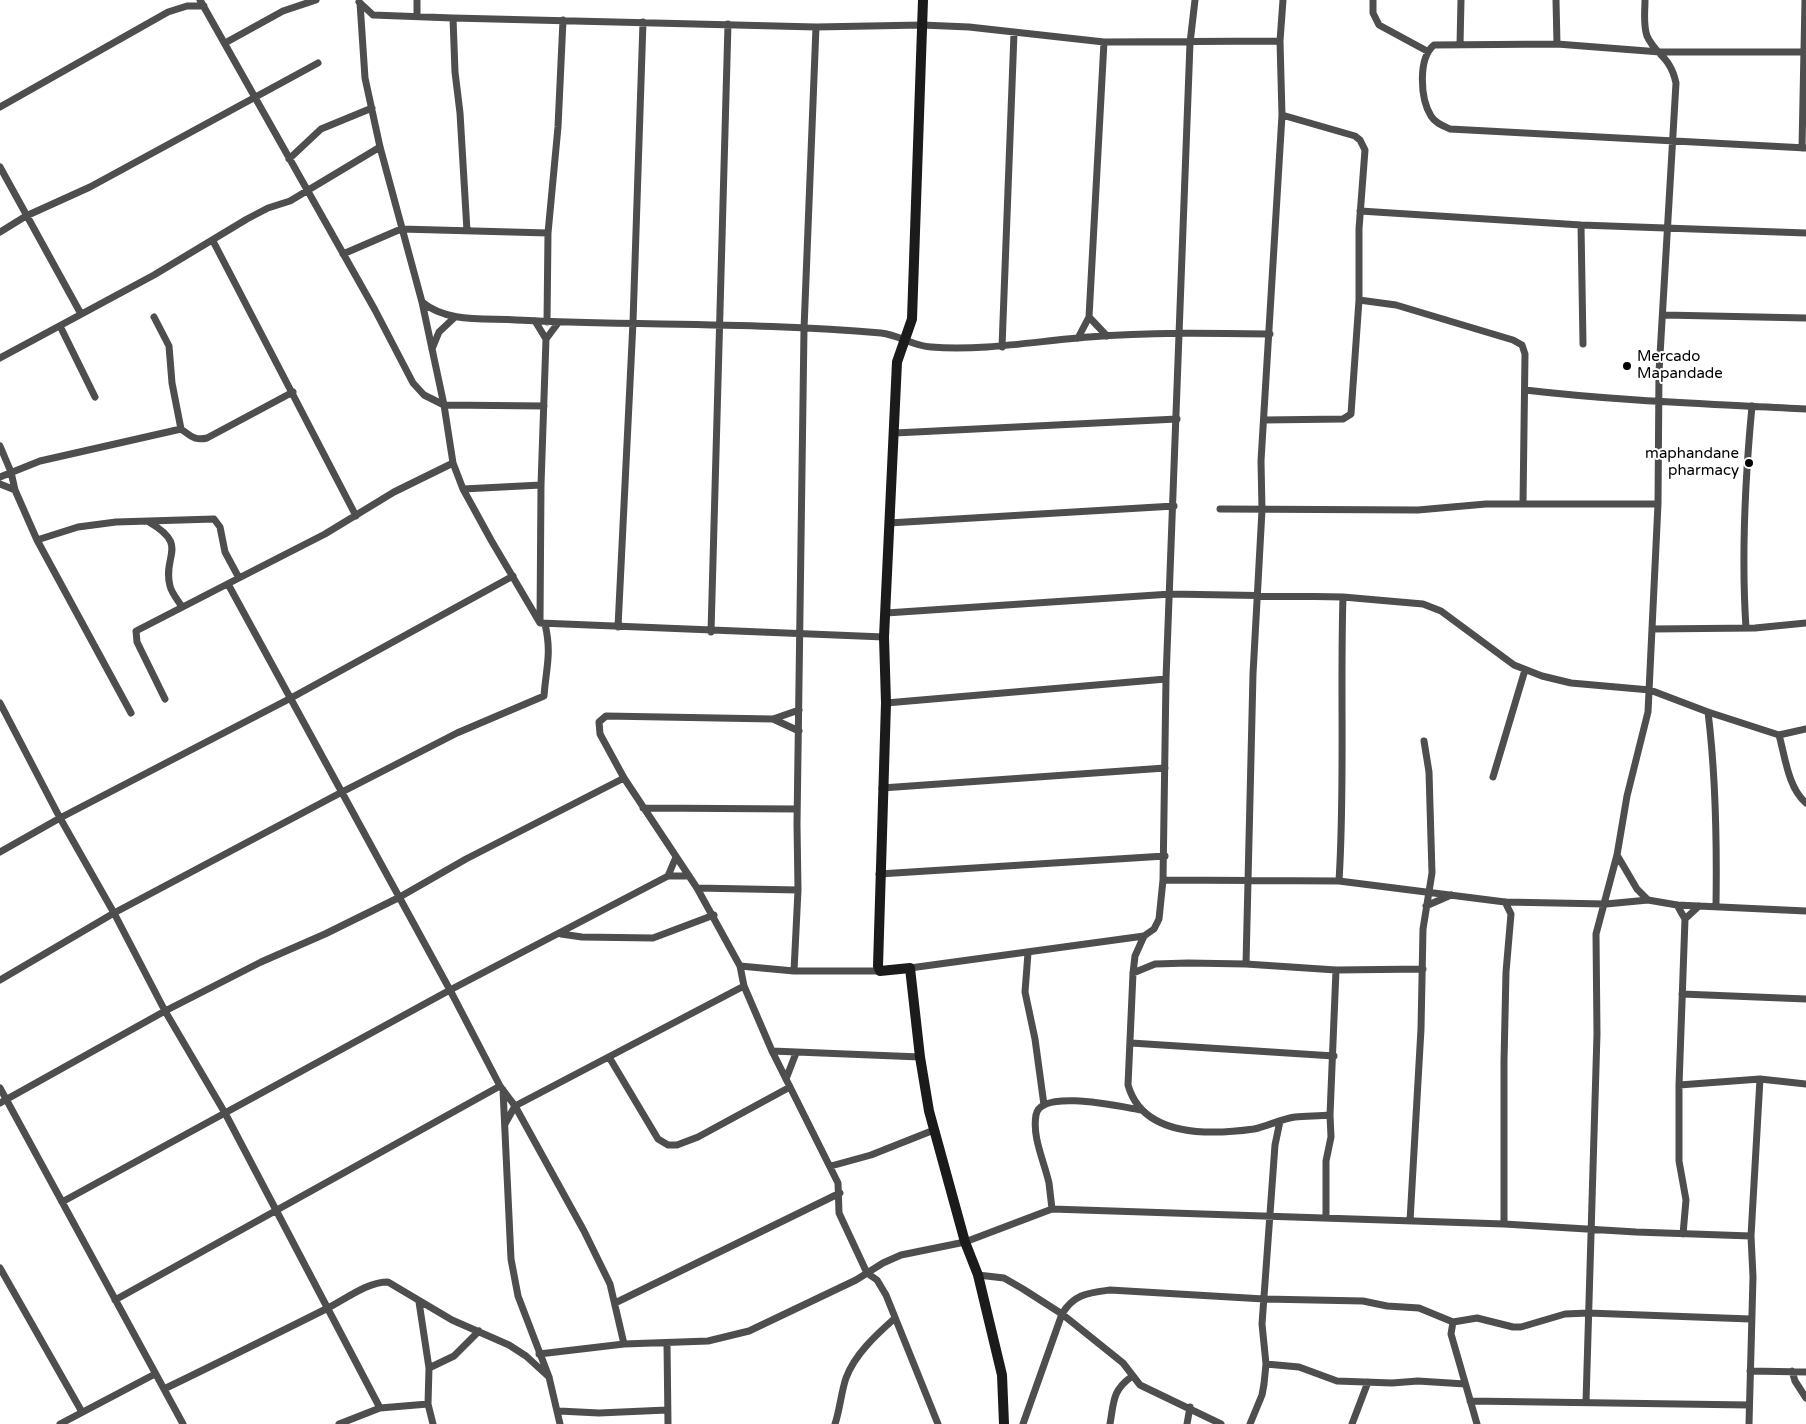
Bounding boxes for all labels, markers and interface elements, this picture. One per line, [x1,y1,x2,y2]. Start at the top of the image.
place label: Mercado Mapandade [1637,348,1723,383]
marker: Mercado Mapandade [1621,360,1633,372]
place label: maphandane pharmacy [1645,445,1739,480]
marker: maphandane pharmacy [1743,457,1755,469]

